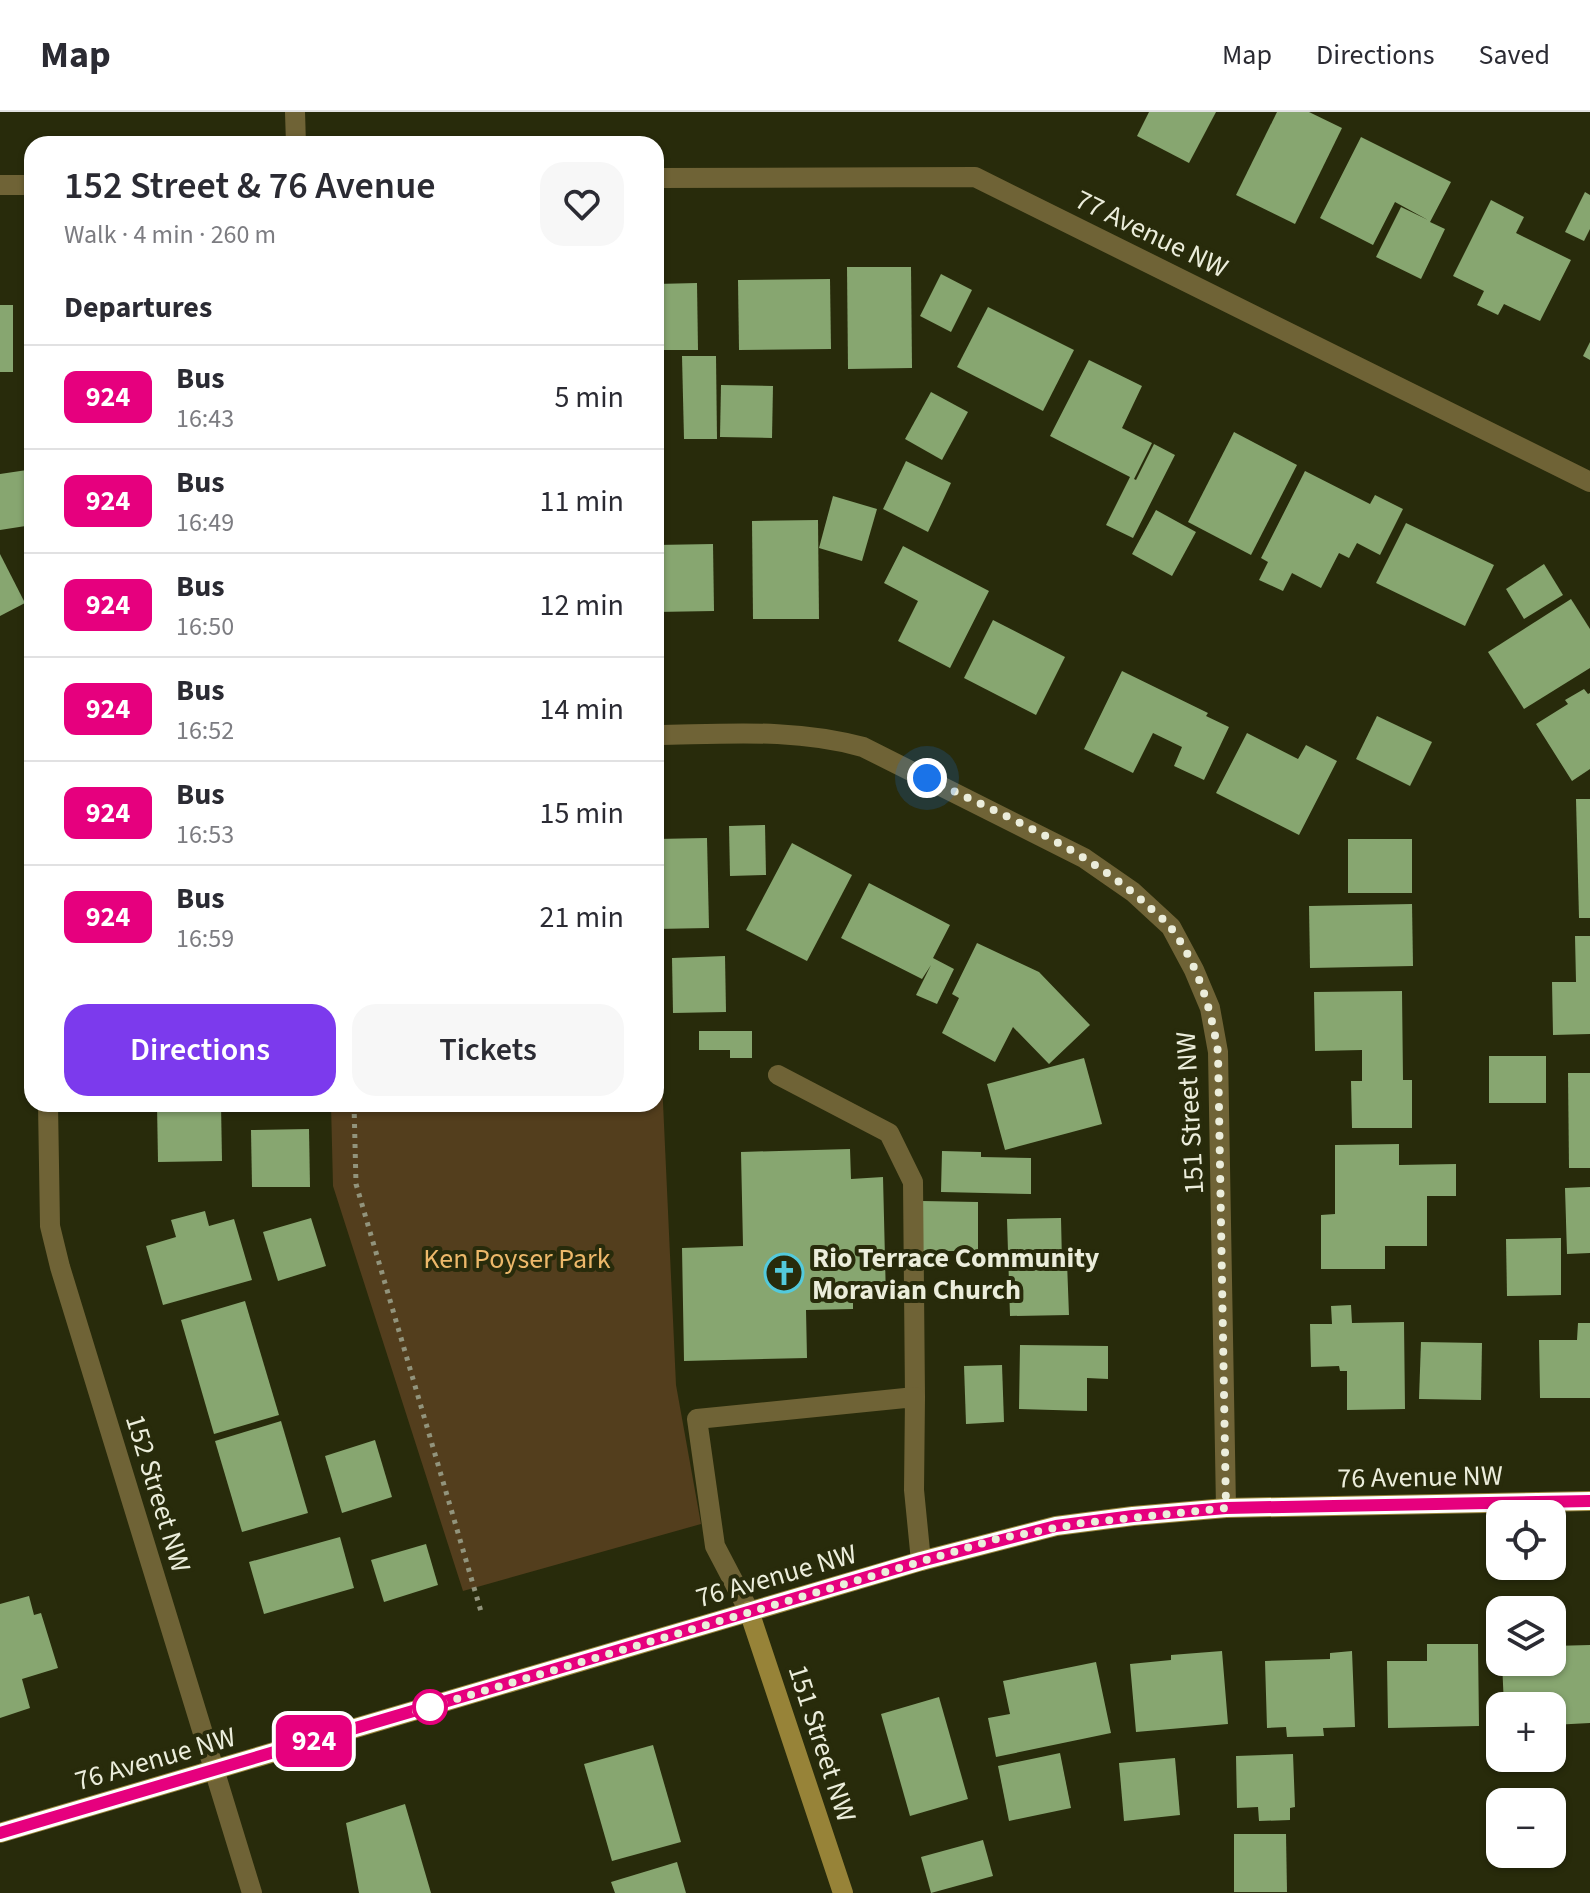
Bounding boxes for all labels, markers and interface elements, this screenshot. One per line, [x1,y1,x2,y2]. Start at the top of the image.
text: Map [40,28,111,82]
text: Map [1222,35,1272,75]
text: Directions [1316,35,1435,75]
text: Saved [1479,35,1550,75]
text: 152 Street & 76 Avenue [64,159,436,213]
button: heart [540,162,624,246]
street label: 77 Avenue NW [1068,180,1235,288]
text: Walk · 4 min · 260 m [64,216,276,253]
text: Departures [64,286,212,329]
text: Bus [176,357,224,400]
text: 5 min [554,376,624,419]
text: 924 [86,377,130,417]
text: 16:43 [176,400,234,437]
text: Bus [176,461,224,504]
text: 11 min [540,480,624,523]
text: 924 [86,481,130,521]
text: 16:49 [176,504,234,541]
text: Bus [176,565,224,608]
text: 12 min [540,584,624,627]
text: 924 [86,585,130,625]
text: 16:50 [176,608,234,645]
text: Bus [176,669,224,712]
text: 14 min [540,688,624,731]
text: 924 [86,689,130,729]
text: 16:52 [176,712,234,749]
your location [907,758,947,798]
text: Bus [176,773,224,816]
text: 15 min [540,792,624,835]
text: 924 [86,793,130,833]
text: 16:53 [176,816,234,853]
text: Bus [176,877,224,920]
text: 21 min [540,896,624,939]
text: 924 [86,897,130,937]
text: 16:59 [176,920,234,957]
button: Directions [64,1004,336,1096]
button: Tickets [352,1004,624,1096]
street label: 151 Street NW [1166,1030,1214,1195]
place label: Rio Terrace Community Moravian Church [812,1238,1100,1310]
park label: Ken Poyser Park [423,1239,611,1279]
church icon: Rio Terrace Community Moravian Church [763,1252,805,1294]
street label: 152 Street NW [115,1409,201,1577]
street label: 76 Avenue NW [1337,1456,1503,1498]
map controls [1486,1500,1566,1868]
button: locate [1486,1500,1566,1580]
street label: 76 Avenue NW [691,1534,861,1618]
button: layers [1486,1596,1566,1676]
street label: 151 Street NW [778,1660,866,1827]
unlabelled marker [413,1690,447,1724]
button: + [1486,1692,1566,1772]
line badge: 924 [268,1715,360,1767]
street label: 76 Avenue NW [70,1717,240,1801]
text: 924 [292,1721,336,1761]
button: − [1486,1788,1566,1868]

